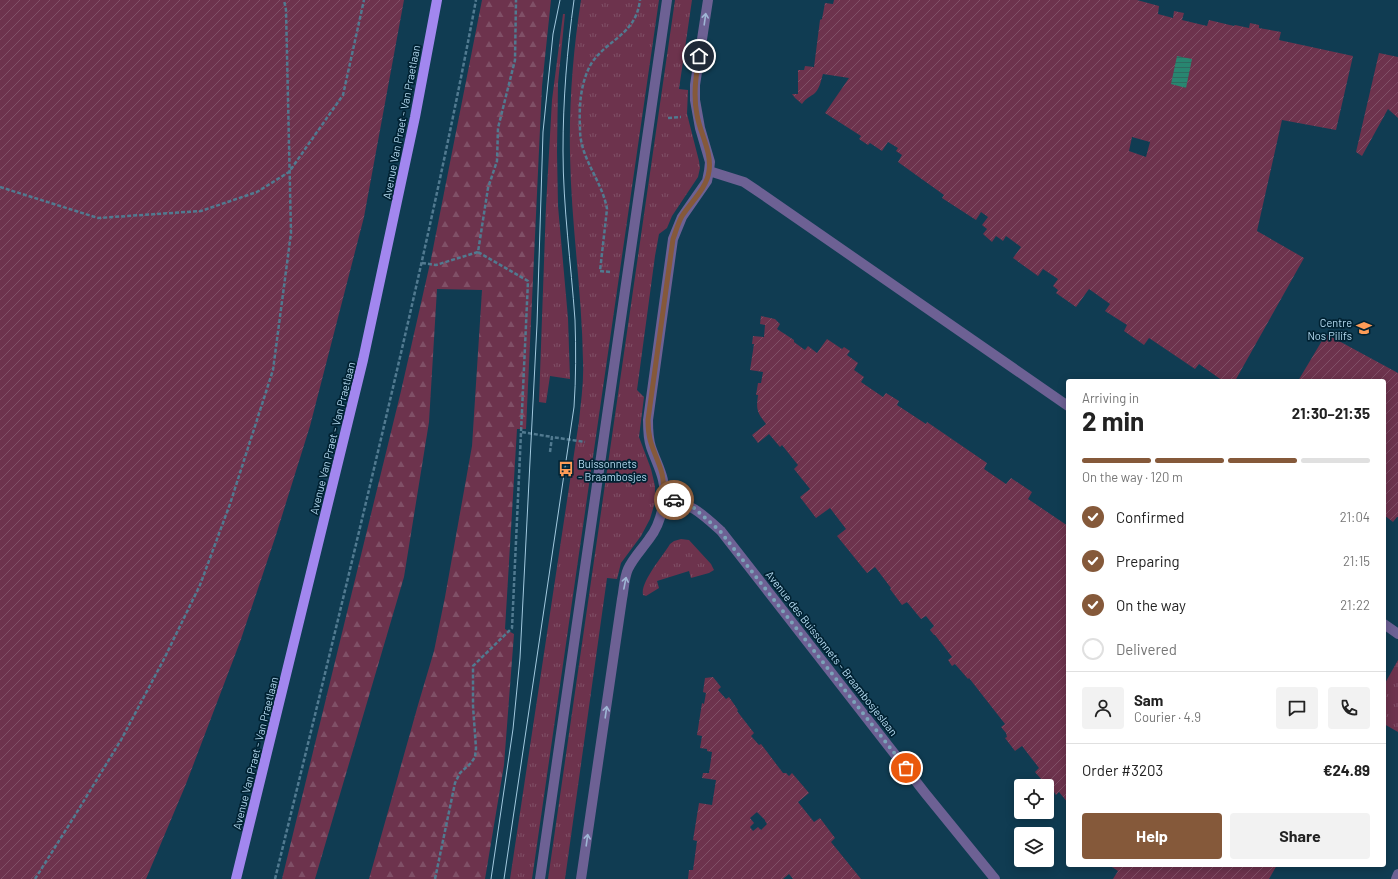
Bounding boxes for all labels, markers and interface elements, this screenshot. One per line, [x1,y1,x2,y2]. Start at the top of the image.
one-way arrow [701,13,709,26]
pin [682,39,716,73]
street label: Avenue Van Praet - Van Praetlaan [380,44,422,200]
icon: home [688,45,710,67]
place label: Centre Nos Pilifs [1307,316,1352,342]
school or university icon: Centre Nos Pilifs [1355,319,1373,337]
street label: Avenue Van Praet - Van Praetlaan [307,360,357,516]
text: Arriving in [1082,390,1139,406]
text: 21:30–21:35 [1292,404,1370,422]
text: 2 min [1082,405,1144,436]
place label: Buissonnets - Braambosjes [578,457,647,483]
bus stop icon: Buissonnets - Braambosjes [557,460,575,478]
text: On the way · 120 m [1082,469,1183,485]
courier [654,480,694,520]
icon: car [663,489,685,511]
icon: check [1082,506,1104,528]
text: Confirmed [1116,508,1184,526]
text: 21:04 [1340,509,1370,525]
icon: check [1082,550,1104,572]
text: Preparing [1116,552,1180,570]
text: 21:15 [1343,553,1370,569]
street label: Avenue des Buissonnets - Braambosjeslaan [764,568,900,738]
one-way arrow [621,577,629,590]
icon: check [1082,594,1104,616]
text: On the way [1116,596,1186,614]
text: 21:22 [1340,597,1370,613]
text: Delivered [1116,640,1177,658]
street label: Avenue Van Praet - Van Praetlaan [230,675,280,831]
button: person [1082,687,1124,729]
button: chat [1276,687,1318,729]
button: phone [1328,687,1370,729]
text: Sam [1134,691,1163,709]
one-way arrow [602,706,610,719]
text: Courier · 4.9 [1134,709,1201,725]
pin [889,751,923,785]
icon: bag [895,757,917,779]
text: Order #3203 [1082,761,1163,779]
text: €24.89 [1323,761,1370,779]
map controls [1014,779,1054,867]
button: locate [1014,779,1054,819]
button: Help [1082,813,1222,859]
button: Share [1230,813,1370,859]
button: layers [1014,827,1054,867]
one-way arrow [583,834,591,847]

